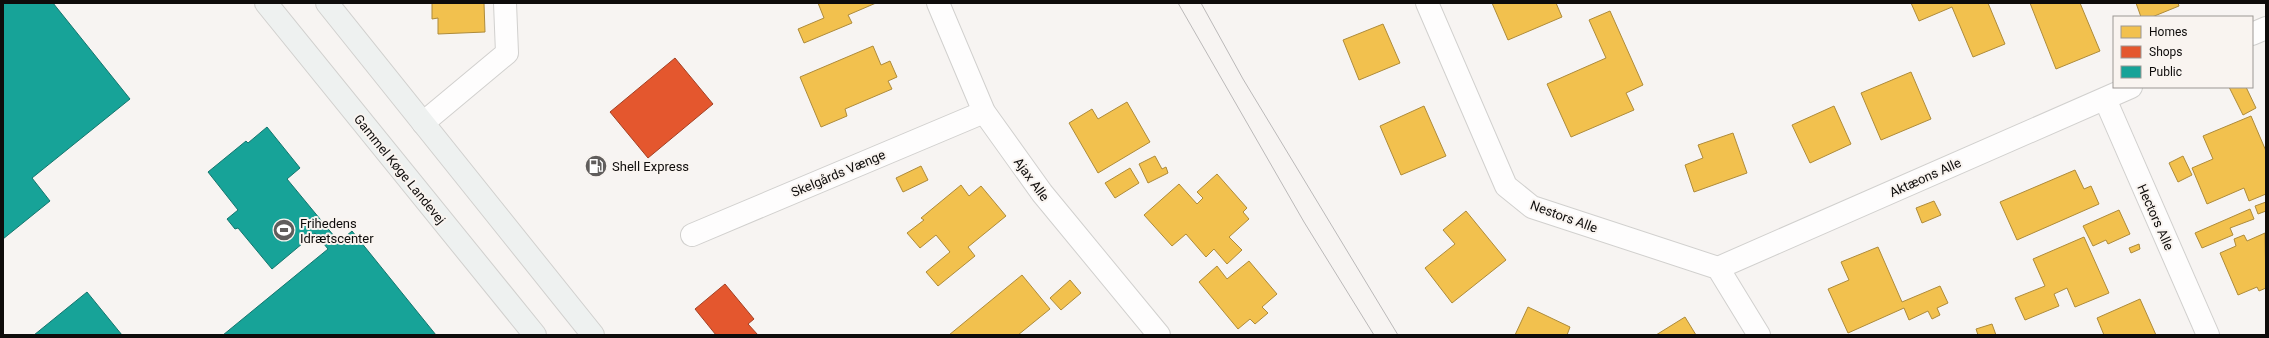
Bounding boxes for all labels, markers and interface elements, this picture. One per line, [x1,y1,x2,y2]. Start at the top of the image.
legend [2113,16,2253,88]
text: Homes [2149,25,2187,39]
text: Shops [2149,45,2183,59]
text: Public [2149,65,2182,79]
street label: Gammel Køge Landevej [351,112,448,227]
street label: Skelgårds Vænge [789,147,888,200]
fuel station icon: Shell Express [583,153,609,179]
street label: Ajax Alle [1011,155,1052,204]
street label: Aktæons Alle [1887,155,1963,200]
place label: Shell Express [612,159,689,174]
street label: Hectors Alle [2134,182,2177,253]
street label: Nestors Alle [1528,197,1600,236]
place label: Frihedens Idrætscenter [300,216,374,246]
sports icon: Frihedens Idrætscenter [271,217,297,243]

